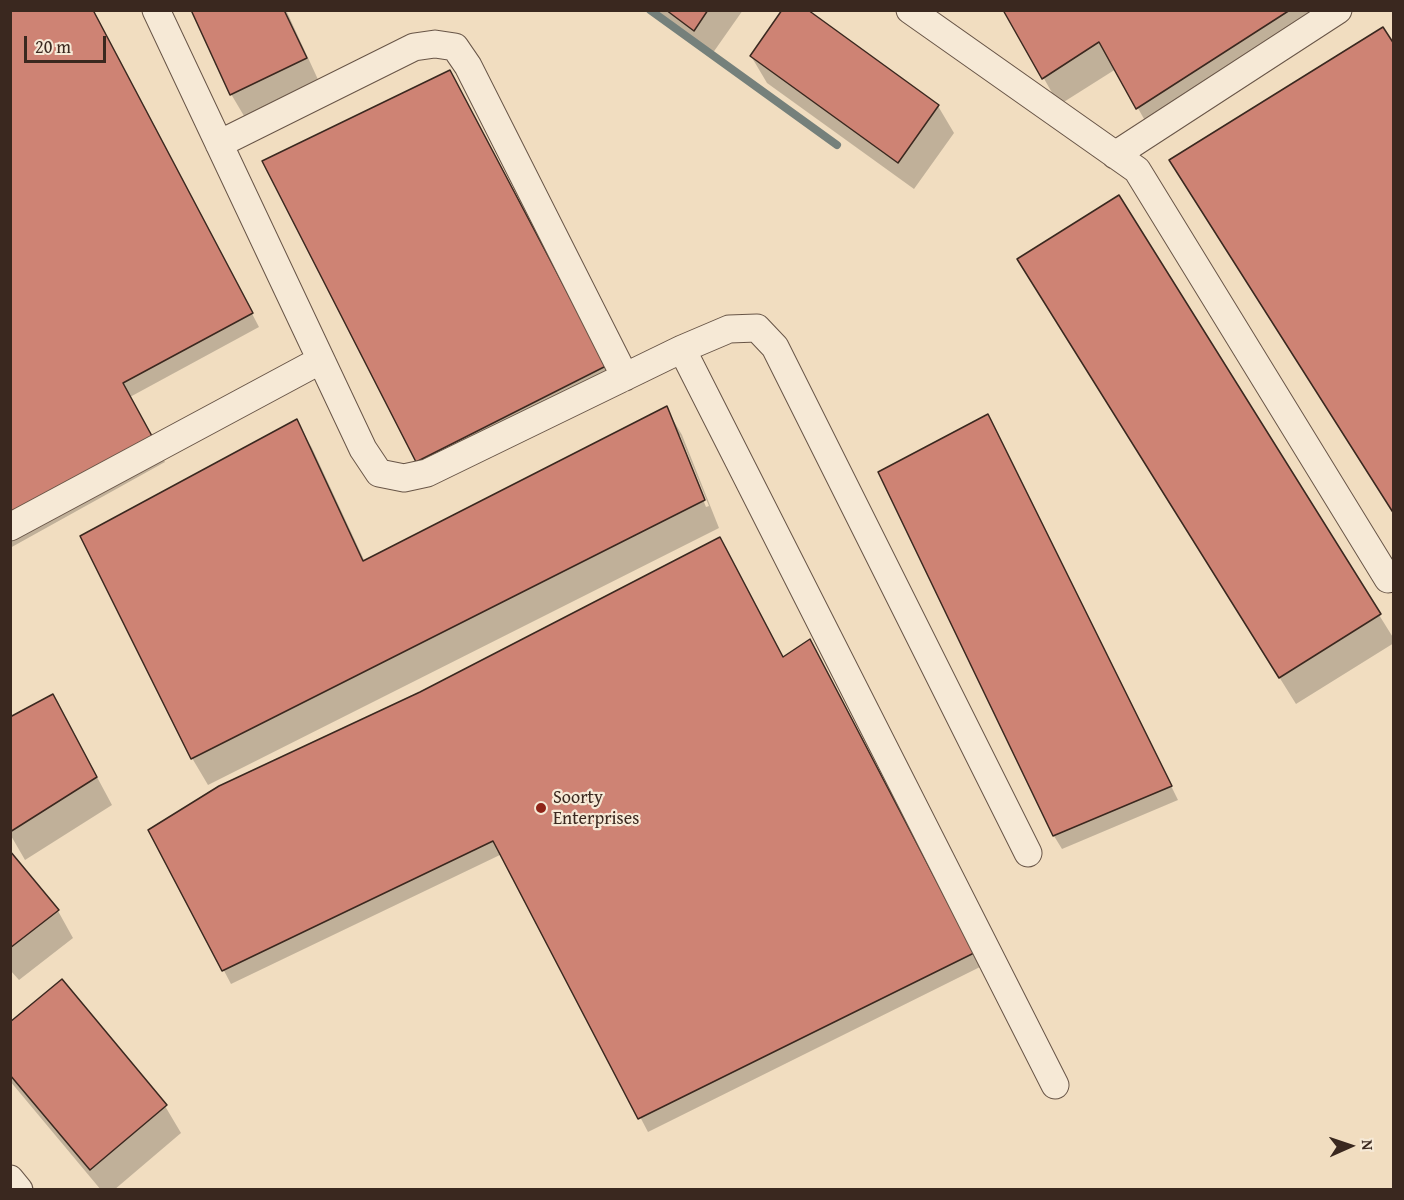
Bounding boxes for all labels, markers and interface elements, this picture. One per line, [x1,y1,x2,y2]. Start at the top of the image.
scale bar [27,24,110,62]
text: 20 m [35,33,71,60]
place label: Soorty Enterprises [553,787,639,830]
marker: Soorty Enterprises [534,801,548,815]
north arrow [1320,1116,1380,1176]
text: N [1356,1139,1380,1151]

